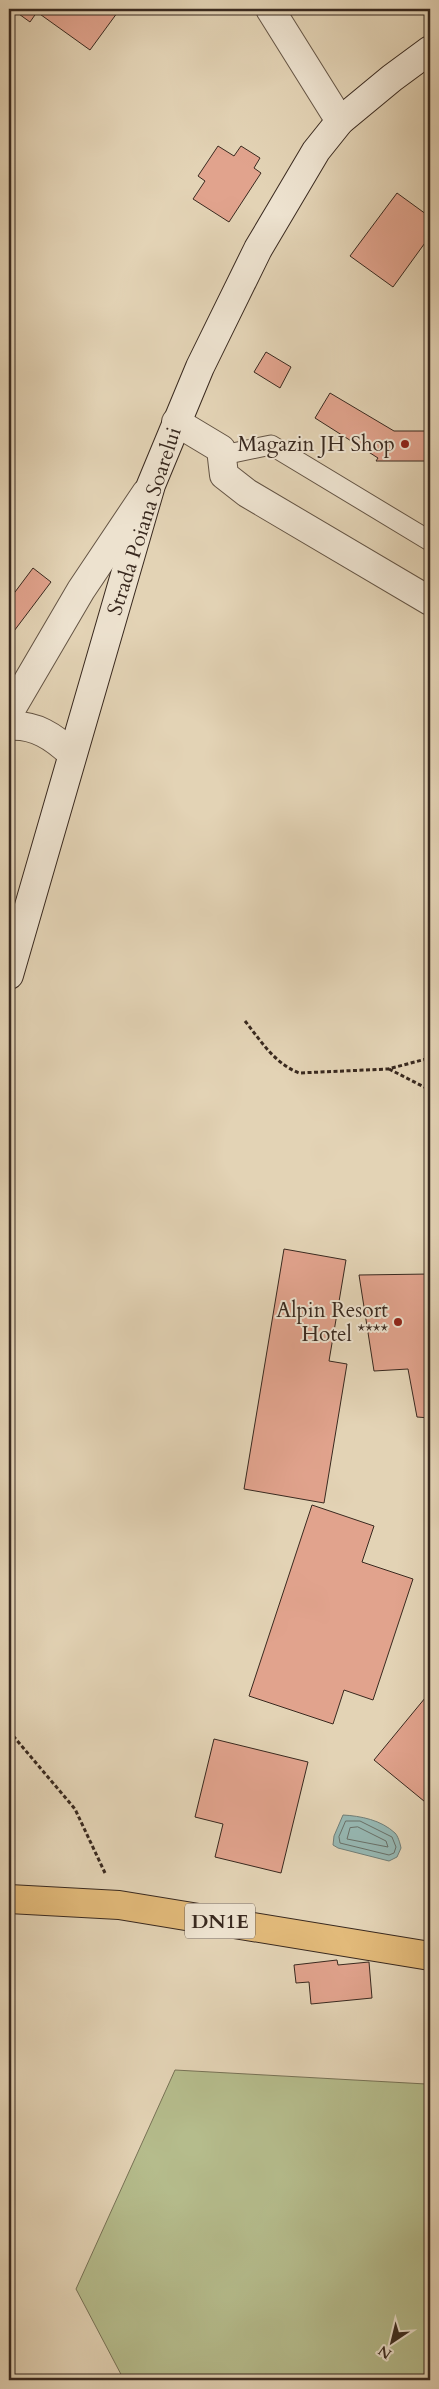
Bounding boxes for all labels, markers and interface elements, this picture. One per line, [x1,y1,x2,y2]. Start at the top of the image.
street label: Strada Poiana Soarelui [100,423,189,619]
place label: Magazin JH Shop [238,430,395,459]
marker: Magazin JH Shop [399,438,411,450]
place label: Alpin Resort Hotel **** [276,1296,388,1349]
marker: Alpin Resort Hotel **** [392,1316,404,1328]
road number: DN1E [185,1904,255,1938]
north arrow [366,2316,416,2366]
text: N [374,2341,395,2364]

